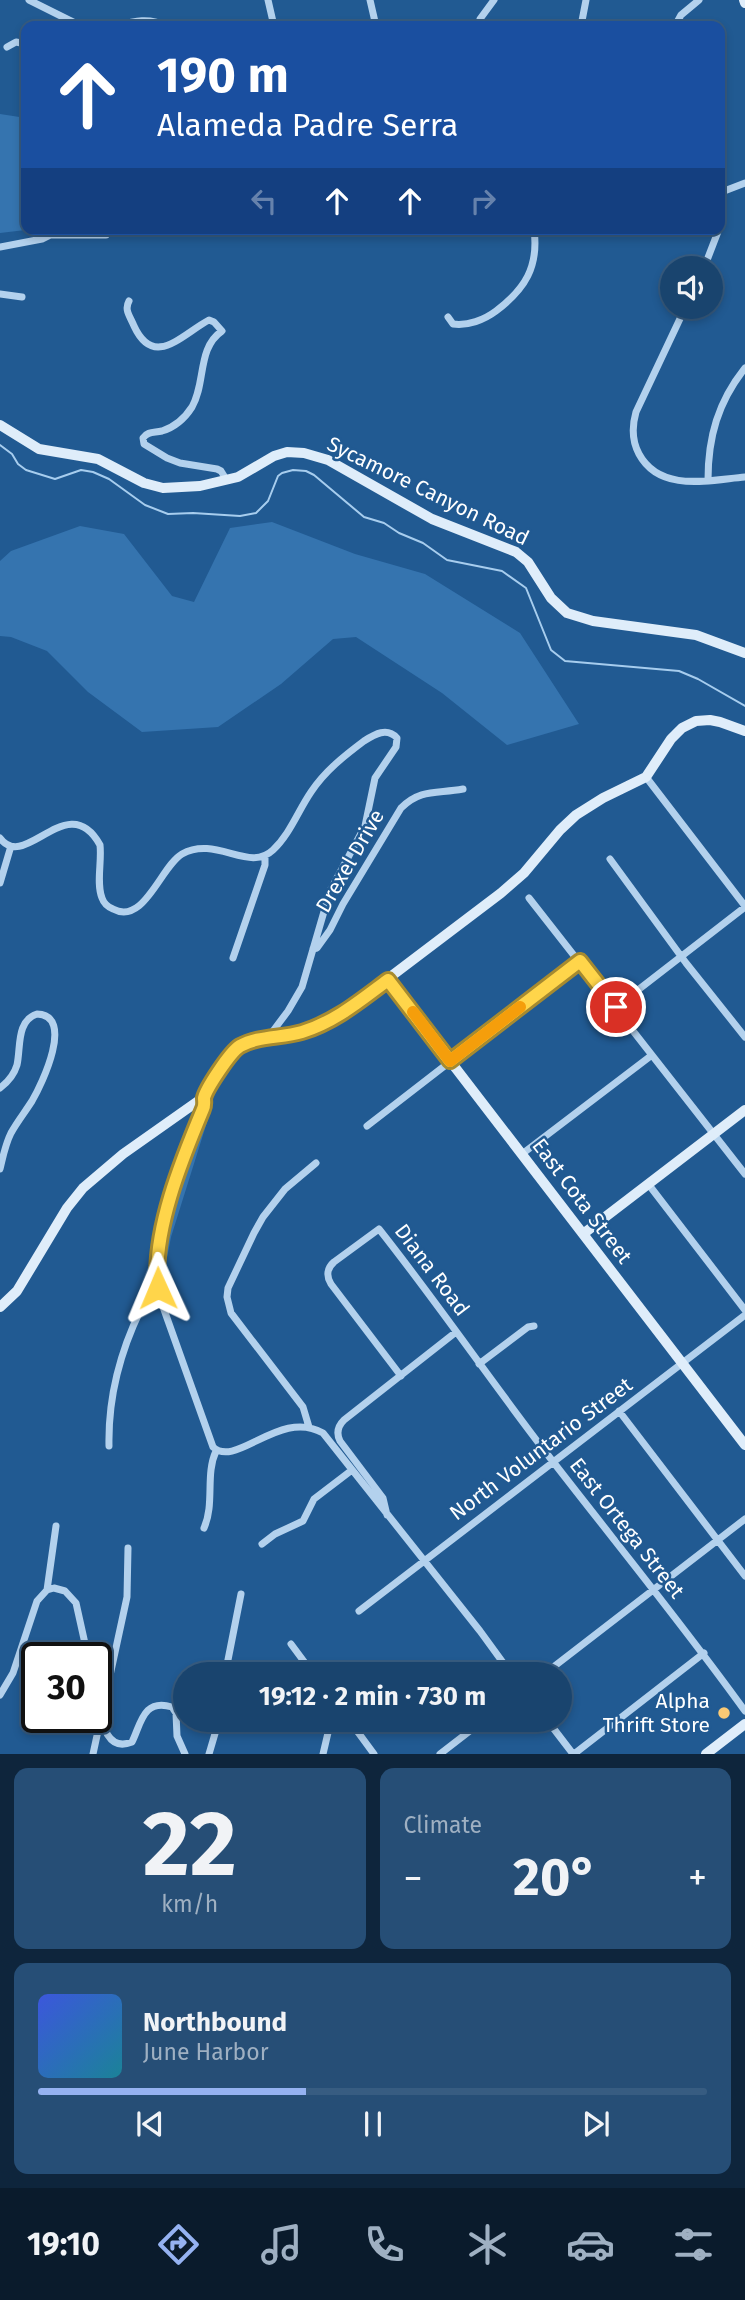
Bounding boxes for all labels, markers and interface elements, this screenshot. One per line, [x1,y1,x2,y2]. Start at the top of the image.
text: 190 m [157,46,289,105]
icon: ahead [42,49,133,140]
text: Alameda Padre Serra [157,106,458,144]
icon: left [245,182,283,220]
icon: ahead [318,182,356,220]
icon: ahead [391,182,429,220]
icon: right [464,182,502,220]
map controls [660,256,723,319]
button: sound [660,256,723,319]
street label: Sycamore Canyon Road [323,431,533,551]
street label: Drexel Drive [310,805,390,917]
pin [586,977,646,1037]
icon: arrive [597,988,635,1026]
street label: East Cota Street [526,1133,638,1269]
street label: Diana Road [389,1219,475,1321]
position arrow [121,1251,195,1325]
street label: North Voluntario Street [445,1372,638,1526]
street label: East Ortega Street [564,1453,690,1604]
speed limit sign: 30 [21,1642,112,1733]
text: 19:12 · 2 min · 730 m [259,1681,486,1712]
place label: Alpha Thrift Store [603,1688,710,1738]
marker: Alpha Thrift Store [716,1705,732,1721]
text: 22 [143,1790,237,1899]
text: Climate [404,1811,482,1839]
text: 20° [513,1846,597,1909]
text: − [404,1855,423,1901]
text: + [688,1855,707,1901]
text: km/h [161,1890,218,1918]
text: Northbound [143,2007,287,2038]
text: June Harbor [143,2038,269,2066]
icon: previous [131,2105,169,2143]
icon: pause [354,2105,392,2143]
icon: next [577,2105,615,2143]
icon: directions [154,2220,203,2269]
icon: music [257,2220,306,2269]
icon: phone [360,2220,409,2269]
icon: climate [463,2220,512,2269]
icon: car [566,2220,615,2269]
icon: filters [669,2220,718,2269]
text: 19:10 [27,2225,100,2263]

